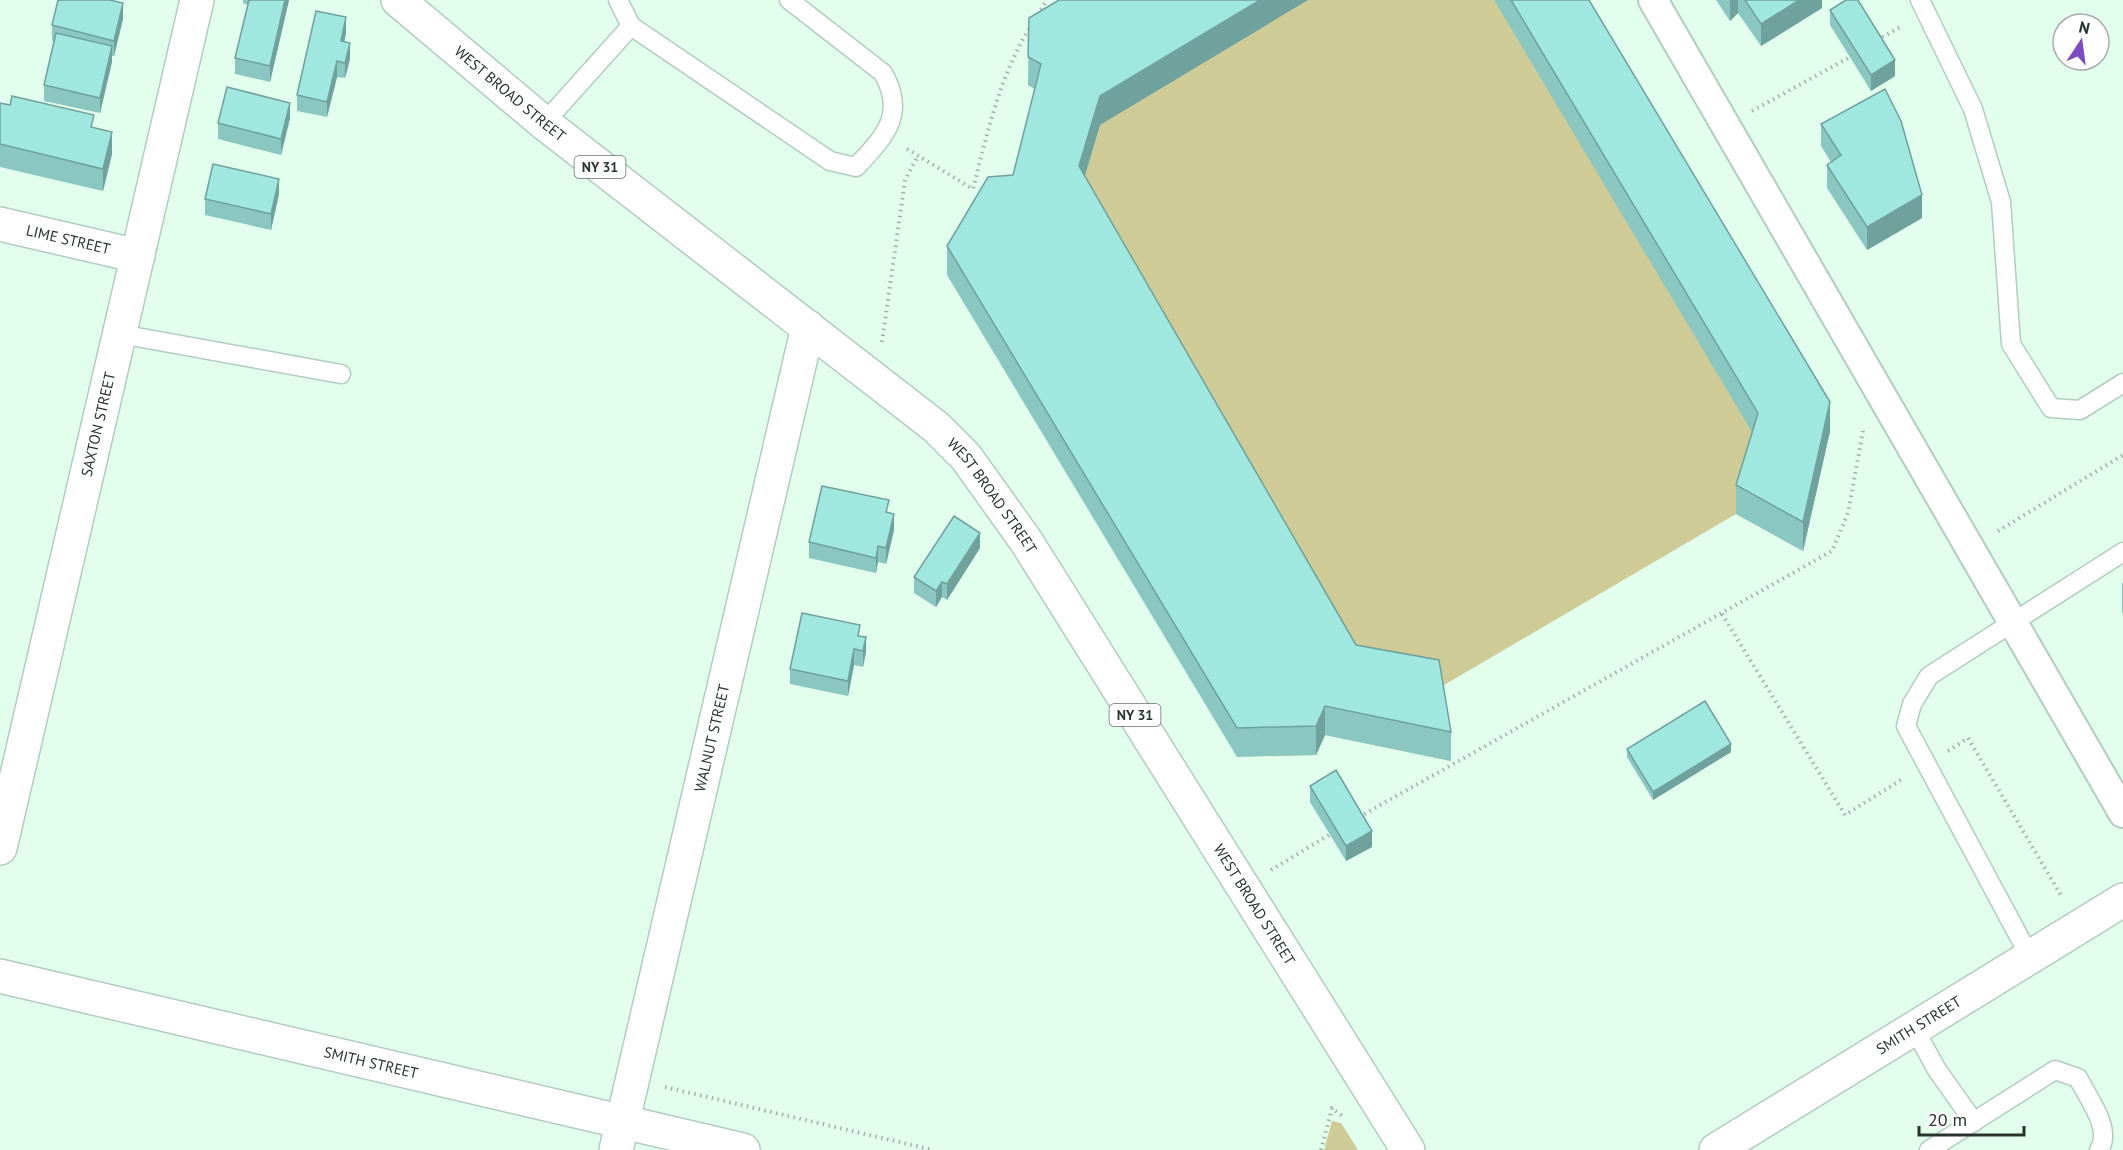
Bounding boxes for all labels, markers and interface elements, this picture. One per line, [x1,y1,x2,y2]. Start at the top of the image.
north arrow [2051,12,2111,72]
text: N [2077,16,2092,38]
street label: WEST BROAD STREET [451,42,570,146]
road number: NY 31 [574,156,626,178]
street label: LIME STREET [24,220,113,258]
street label: SAXTON STREET [77,369,119,478]
street label: WEST BROAD STREET [943,434,1042,557]
street label: WALNUT STREET [690,682,733,794]
road number: NY 31 [1110,704,1160,726]
street label: WEST BROAD STREET [1210,840,1300,969]
street label: SMITH STREET [1873,991,1965,1058]
street label: SMITH STREET [322,1042,421,1083]
scale bar [1919,1099,2024,1137]
text: 20 m [1928,1108,1967,1131]

